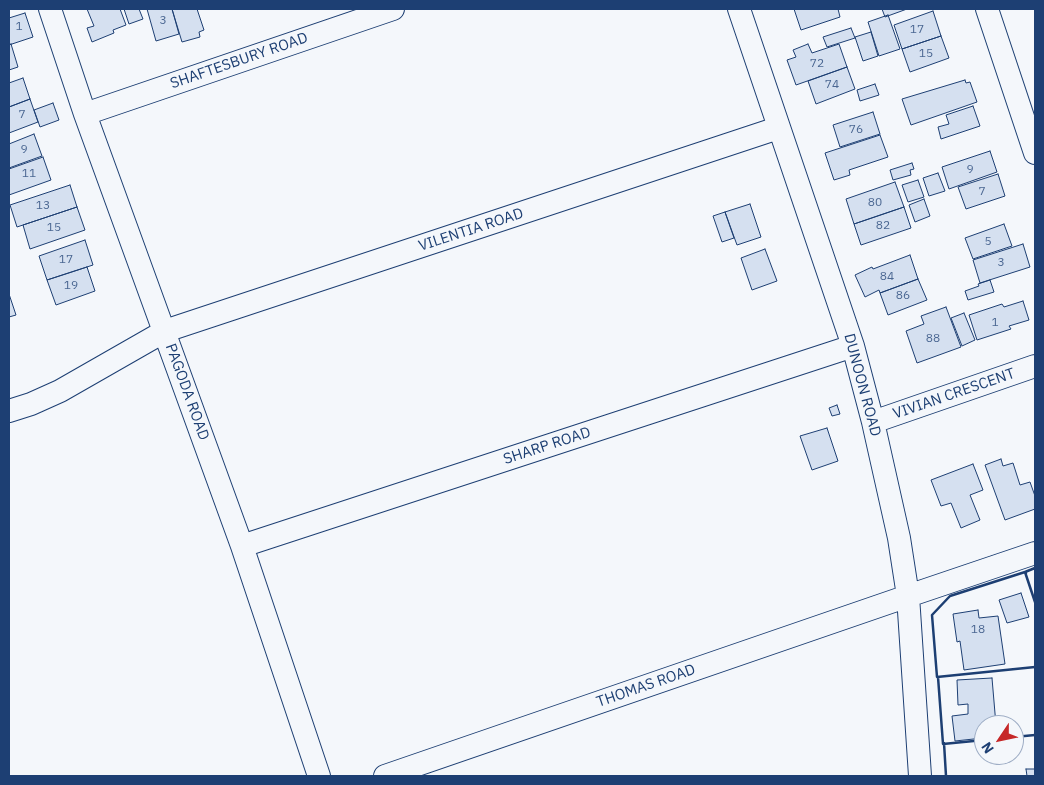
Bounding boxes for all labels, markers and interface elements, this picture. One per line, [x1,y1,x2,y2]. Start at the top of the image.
house number: 3 [159,14,167,28]
house number: 1 [15,20,23,34]
house number: 17 [910,23,924,37]
street label: SHAFTESBURY ROAD [168,29,310,93]
house number: 15 [919,47,933,61]
house number: 72 [810,57,824,71]
house number: 74 [825,78,839,92]
house number: 7 [18,108,26,122]
house number: 76 [849,123,863,137]
house number: 9 [20,143,28,157]
house number: 9 [966,163,974,177]
house number: 11 [22,167,36,181]
house number: 7 [978,185,986,199]
house number: 80 [868,196,882,210]
house number: 13 [36,199,50,213]
street label: VILENTIA ROAD [416,205,526,255]
house number: 82 [876,219,890,233]
house number: 15 [47,221,61,235]
house number: 5 [984,235,992,249]
house number: 17 [59,253,73,267]
house number: 3 [997,256,1005,270]
house number: 84 [880,270,894,284]
house number: 19 [64,279,78,293]
house number: 86 [896,289,910,303]
house number: 1 [991,316,999,330]
street label: DUNOON ROAD [840,332,884,438]
house number: 88 [926,332,940,346]
street label: PAGODA ROAD [161,341,213,443]
street label: VIVIAN CRESCENT [891,365,1017,423]
street label: SHARP ROAD [501,423,593,469]
house number: 18 [971,623,985,637]
street label: THOMAS ROAD [594,661,698,711]
north arrow [974,715,1024,765]
text: N [977,739,998,757]

